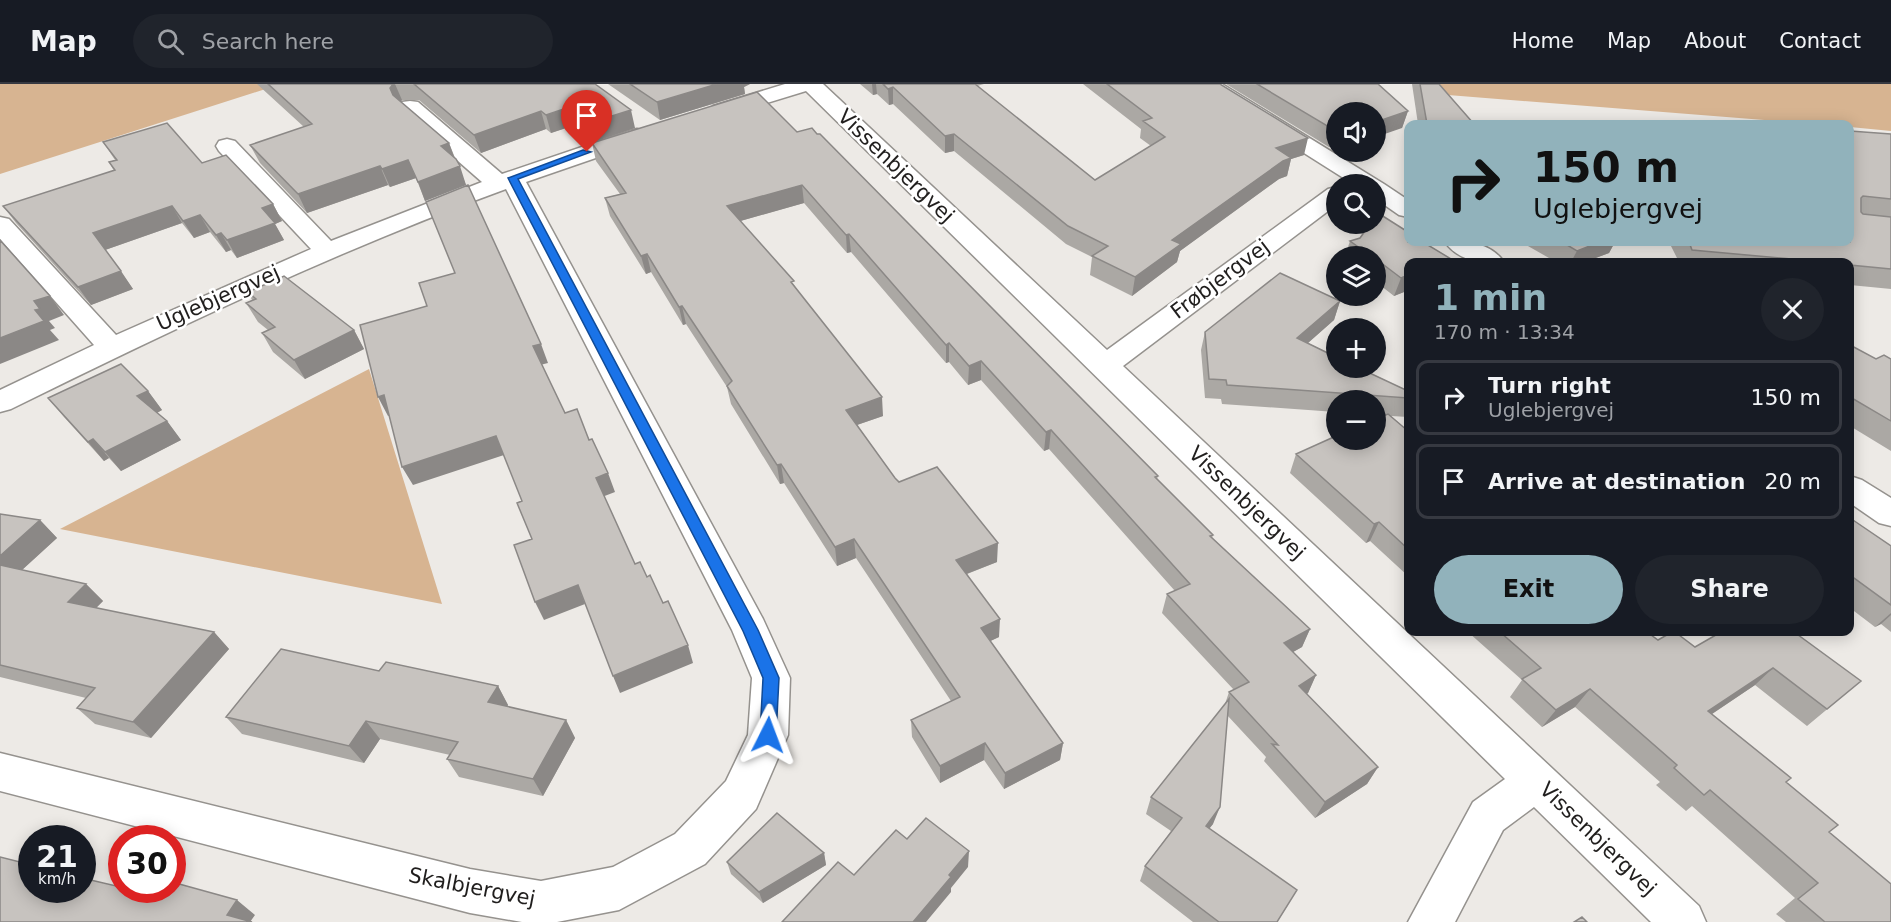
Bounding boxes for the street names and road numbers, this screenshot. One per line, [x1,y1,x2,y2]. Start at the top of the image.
street label: Vissenbjergvej [833,104,959,228]
street label: Frøbjergvej [1166,234,1274,324]
street label: Uglebjergvej [153,260,283,336]
street label: Vissenbjergvej [1184,441,1310,565]
street label: Vissenbjergvej [1535,777,1661,901]
street label: Skalbjergvej [407,863,537,911]

